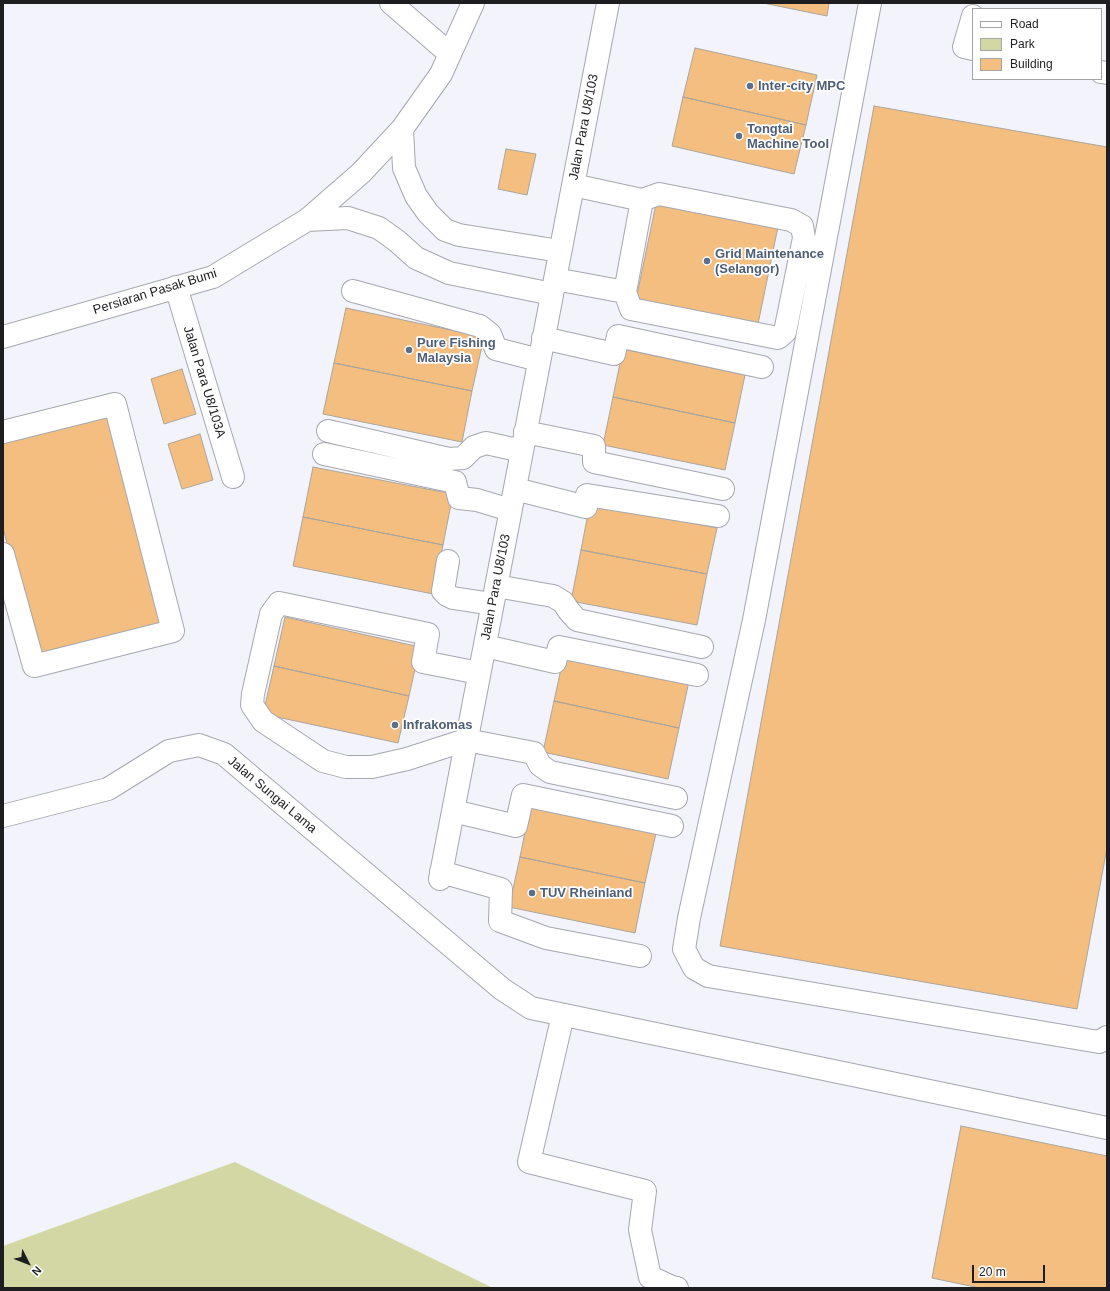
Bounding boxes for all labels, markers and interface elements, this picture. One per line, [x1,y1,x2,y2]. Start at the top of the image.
legend [972,8,1102,80]
text: Road [1010,17,1039,31]
text: Park [1010,37,1035,51]
text: Building [1010,57,1053,71]
street label: Jalan Para U8/103 [566,73,602,181]
place label: Inter-city MPC [758,78,845,94]
marker: Inter-city MPC [745,81,755,91]
place label: Tongtai Machine Tool [747,121,829,152]
marker: Tongtai Machine Tool [734,131,744,141]
place label: Grid Maintenance (Selangor) [715,246,824,277]
marker: Grid Maintenance (Selangor) [702,256,712,266]
street label: Persiaran Pasak Bumi [91,266,219,318]
street label: Jalan Para U8/103A [180,324,228,440]
place label: Pure Fishing Malaysia [417,335,496,366]
marker: Pure Fishing Malaysia [404,345,414,355]
street label: Jalan Para U8/103 [478,533,514,641]
place label: Infrakomas [403,717,472,733]
marker: Infrakomas [390,720,400,730]
street label: Jalan Sungai Lama [224,753,320,837]
place label: TUV Rheinland [540,885,632,901]
marker: TUV Rheinland [527,888,537,898]
north arrow [8,1243,48,1283]
scale bar [974,1257,1047,1283]
text: N [30,1264,44,1278]
text: 20 m [979,1265,1006,1279]

